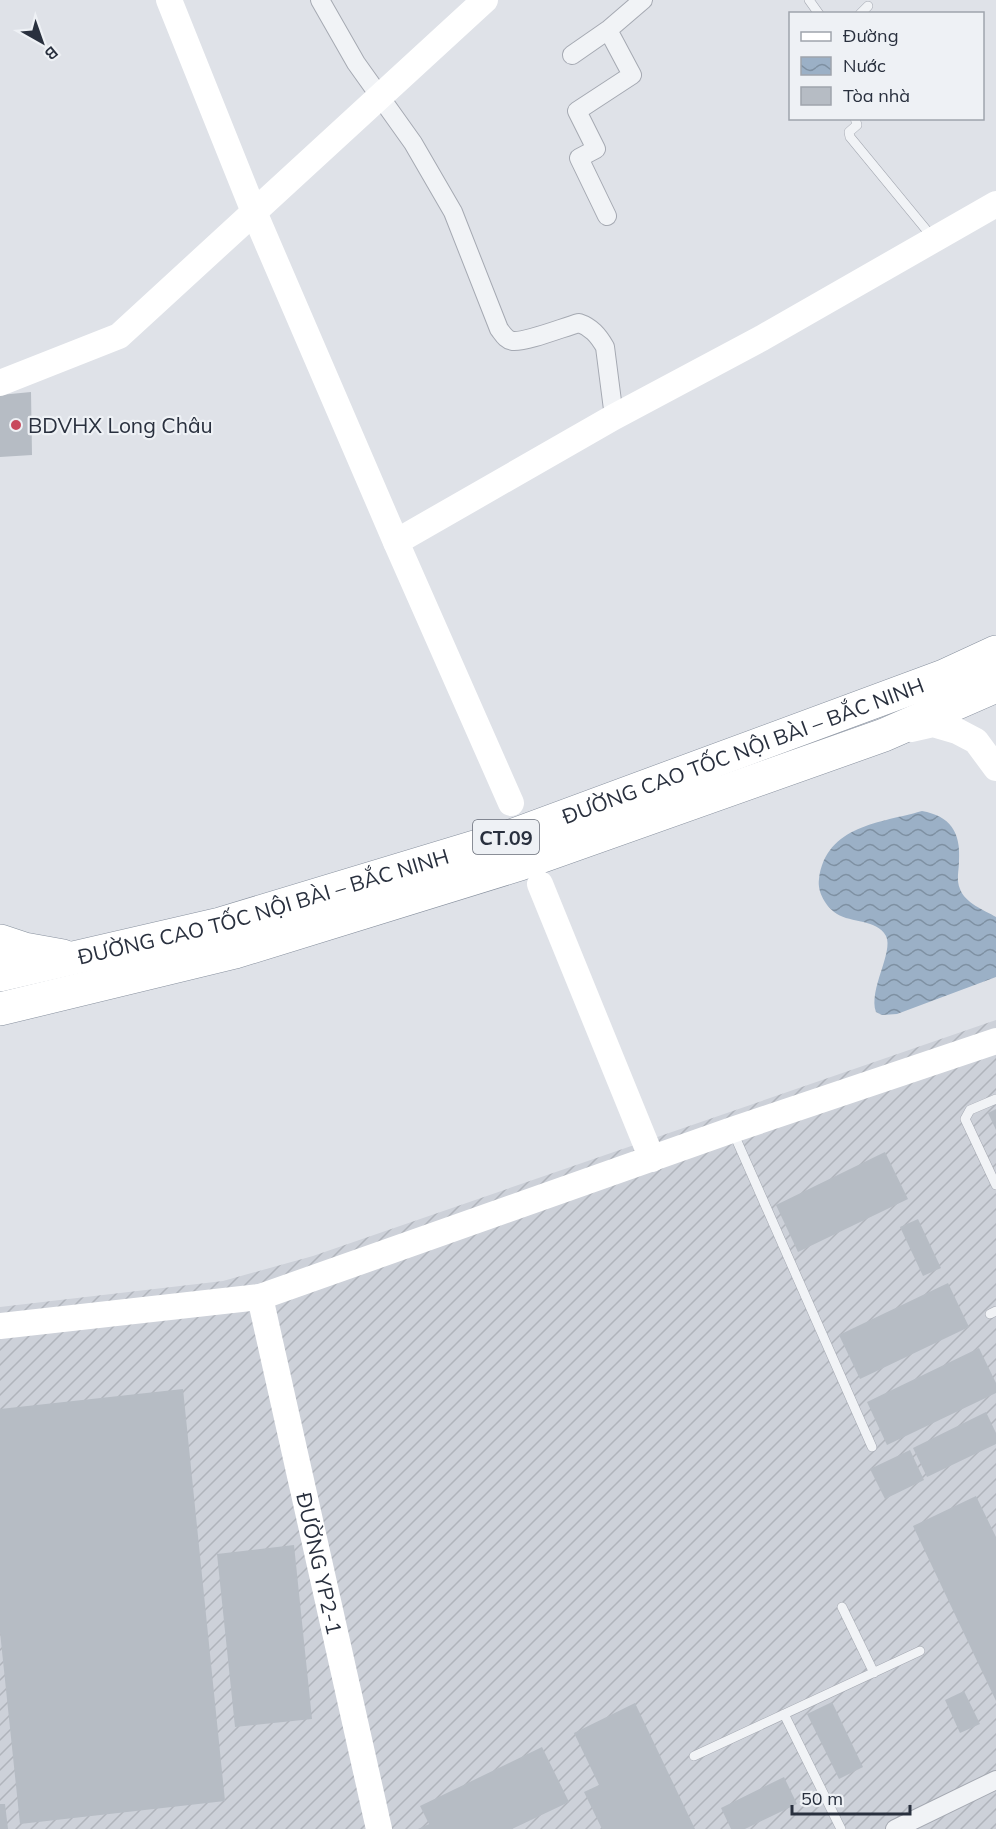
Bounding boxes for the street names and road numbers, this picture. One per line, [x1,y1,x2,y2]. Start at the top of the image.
street label: ĐƯỜNG CAO TỐC NỘI BÀI – BẮC NINH [558,672,927,829]
road number: CT.09 [473,820,539,854]
street label: ĐƯỜNG CAO TỐC NỘI BÀI – BẮC NINH [75,843,452,970]
street label: ĐƯỜNG YP2-1 [291,1490,348,1637]

